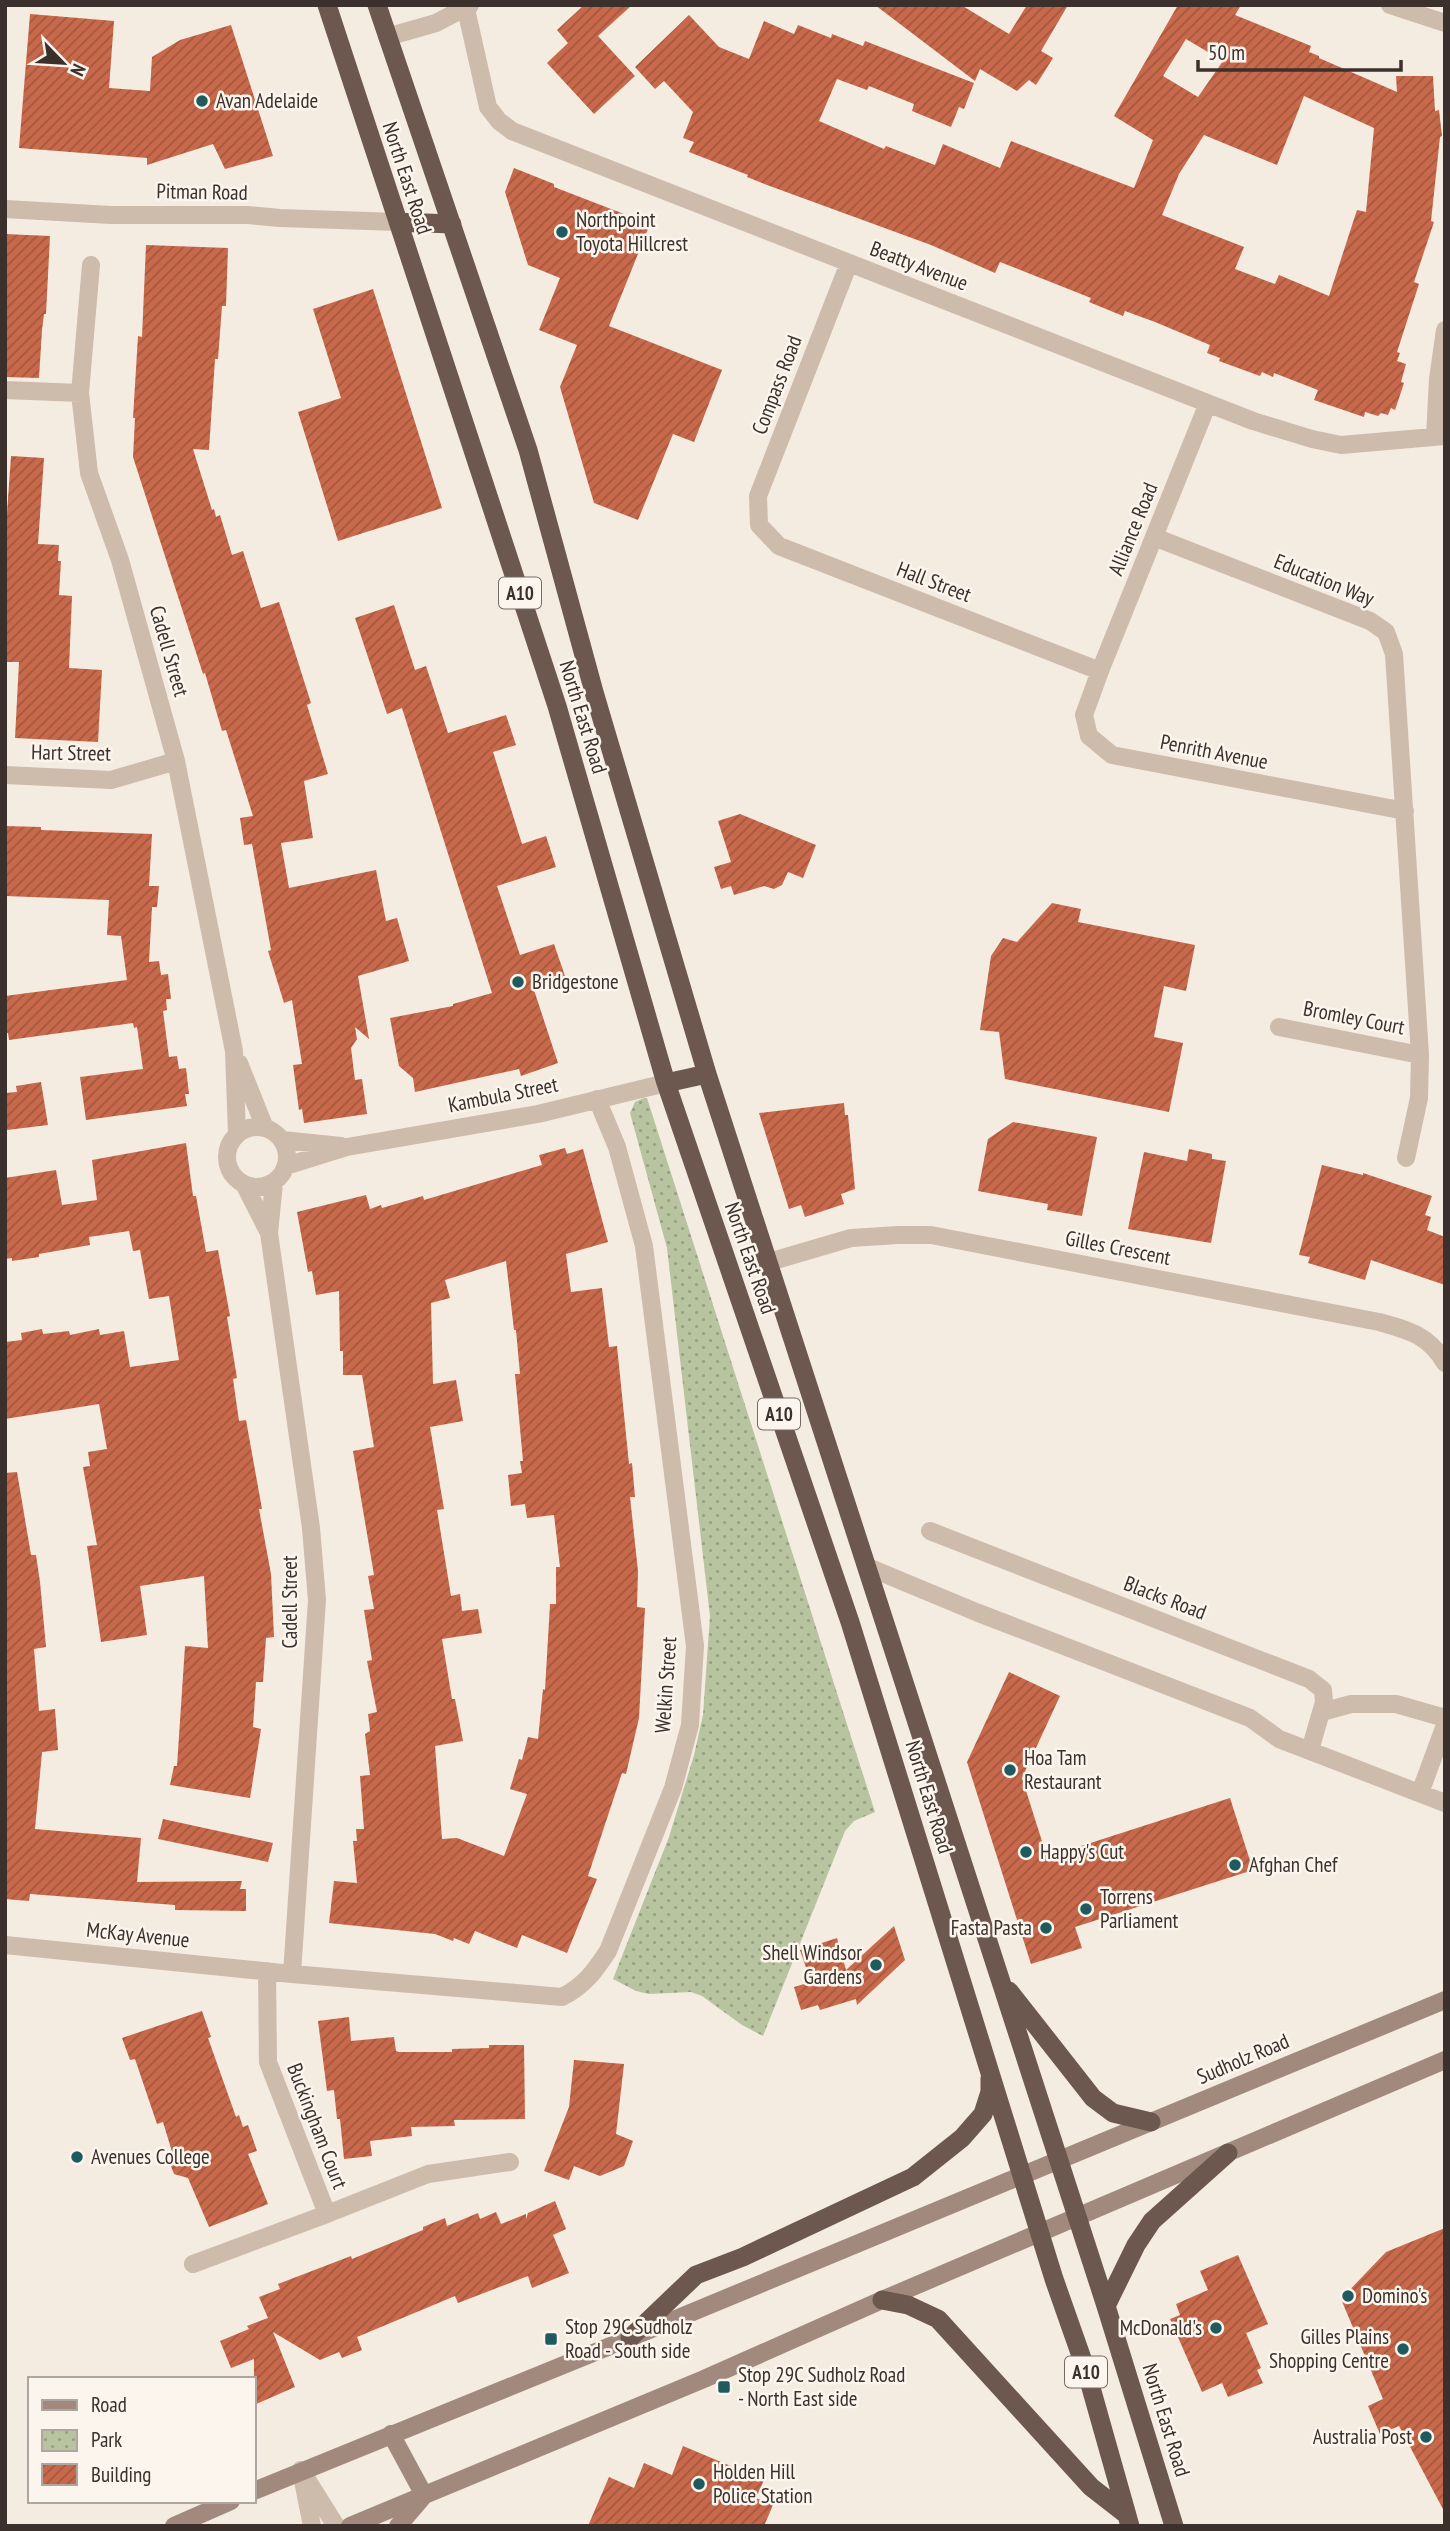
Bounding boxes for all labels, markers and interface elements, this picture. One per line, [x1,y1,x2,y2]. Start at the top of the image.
north arrow [28,28,98,98]
scale bar [1198,28,1401,72]
text: 50 m [1208,39,1245,66]
text: N [65,60,91,80]
place label: Avan Adelaide [216,87,318,114]
marker: Avan Adelaide [194,93,210,109]
street label: North East Road [377,118,438,237]
street label: Pitman Road [156,177,248,206]
place label: Northpoint Toyota Hillcrest [576,206,688,257]
marker: Northpoint Toyota Hillcrest [554,224,570,240]
street label: Beatty Avenue [866,235,972,297]
street label: Compass Road [745,332,808,438]
street label: Alliance Road [1102,478,1163,579]
street label: Education Way [1270,547,1378,612]
street label: Hall Street [893,555,975,608]
road number: A10 [499,578,541,608]
street label: Cadell Street [144,602,195,700]
street label: North East Road [554,657,613,777]
street label: Penrith Avenue [1158,728,1270,775]
street label: Hart Street [31,738,111,767]
place label: Bridgestone [532,968,619,995]
marker: Bridgestone [510,974,526,990]
street label: Bromley Court [1301,994,1407,1041]
street label: Kambula Street [446,1071,560,1118]
street label: North East Road [719,1198,782,1317]
street label: Gilles Crescent [1063,1224,1173,1271]
road number: A10 [758,1398,800,1430]
street label: Cadell Street [276,1555,303,1649]
street label: Blacks Road [1120,1569,1210,1626]
street label: Welkin Street [649,1636,682,1734]
street label: North East Road [900,1737,959,1857]
place label: Hoa Tam Restaurant [1024,1744,1102,1795]
marker: Hoa Tam Restaurant [1002,1762,1018,1778]
place label: Happy's Cut [1040,1838,1124,1865]
marker: Happy's Cut [1018,1844,1034,1860]
place label: Afghan Chef [1249,1851,1338,1878]
marker: Afghan Chef [1227,1857,1243,1873]
place label: Torrens Parliament [1100,1883,1178,1934]
marker: Torrens Parliament [1078,1901,1094,1917]
place label: Fasta Pasta [951,1914,1032,1941]
street label: McKay Avenue [85,1916,191,1953]
marker: Fasta Pasta [1038,1920,1054,1936]
place label: Shell Windsor Gardens [762,1939,862,1990]
marker: Shell Windsor Gardens [868,1957,884,1973]
street label: Sudholz Road [1193,2027,1293,2090]
street label: Buckingham Court [281,2059,354,2193]
place label: Avenues College [91,2143,210,2170]
marker: Avenues College [69,2149,85,2165]
place label: Domino's [1362,2282,1427,2309]
marker: Domino's [1340,2288,1356,2304]
place label: Stop 29C Sudholz Road - South side [565,2313,693,2364]
place label: McDonald's [1120,2314,1202,2341]
marker: McDonald's [1208,2320,1224,2336]
place label: Gilles Plains Shopping Centre [1269,2323,1389,2374]
marker: Stop 29C Sudholz Road - South side [543,2331,559,2347]
marker: Gilles Plains Shopping Centre [1395,2341,1411,2357]
road number: A10 [1065,2356,1107,2388]
street label: North East Road [1137,2360,1196,2480]
place label: Stop 29C Sudholz Road - North East side [738,2361,905,2412]
legend [28,2377,256,2503]
marker: Stop 29C Sudholz Road - North East side [716,2379,732,2395]
text: Road [91,2391,127,2418]
place label: Australia Post [1313,2423,1412,2450]
text: Park [91,2426,122,2453]
marker: Australia Post [1418,2429,1434,2445]
place label: Holden Hill Police Station [713,2458,812,2509]
text: Building [91,2461,151,2488]
marker: Holden Hill Police Station [691,2476,707,2492]

